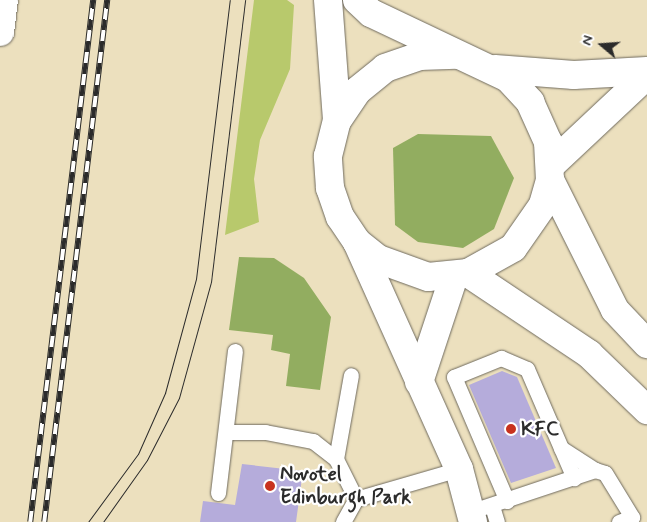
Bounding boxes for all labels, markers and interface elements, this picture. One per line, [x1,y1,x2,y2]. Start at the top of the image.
north arrow [577,20,627,70]
text: N [578,33,598,48]
place label: KFC [521,417,559,441]
marker: KFC [505,423,517,435]
place label: Novotel Edinburgh Park [280,462,411,509]
marker: Novotel Edinburgh Park [264,480,276,492]

